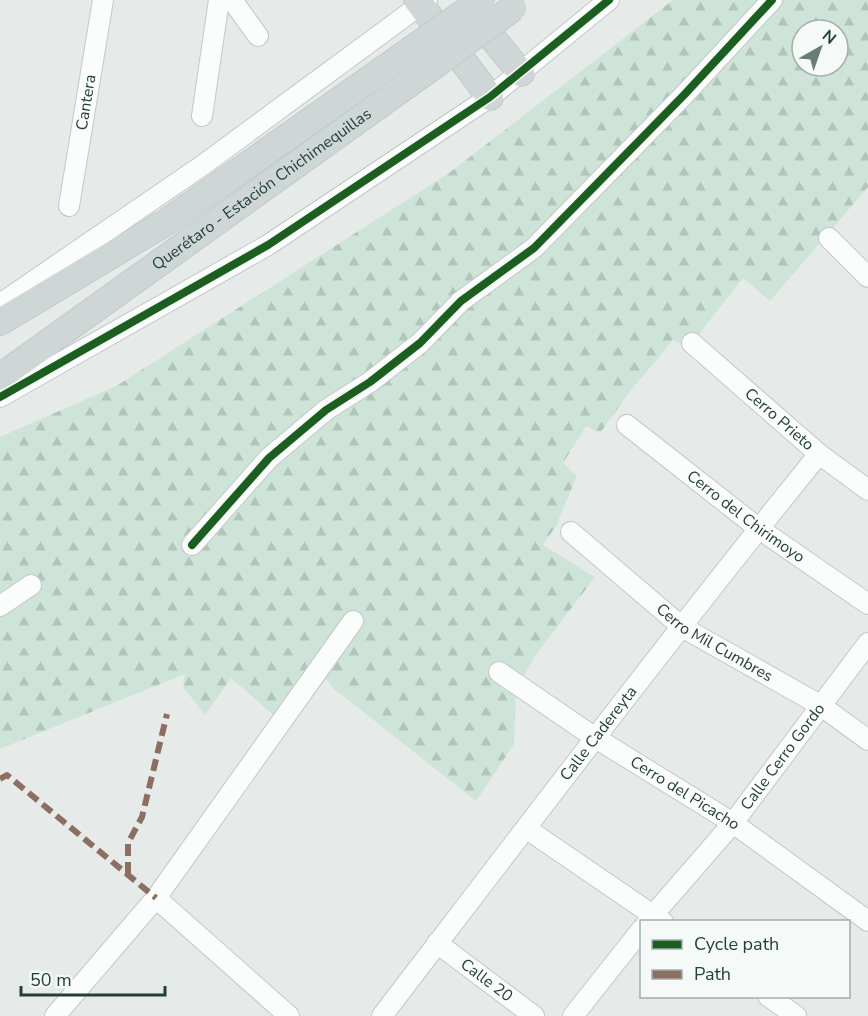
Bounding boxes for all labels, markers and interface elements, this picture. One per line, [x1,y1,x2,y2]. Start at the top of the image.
north arrow [790,18,850,78]
text: N [817,25,841,50]
street label: Cantera [71,73,102,132]
street label: Querétaro - Estación Chichimequillas [147,103,376,276]
street label: Cerro Prieto [740,383,819,456]
street label: Cerro del Chirimoyo [682,465,809,568]
street label: Cerro Mil Cumbres [651,598,777,687]
street label: Calle Cadereyta [555,681,642,786]
street label: Calle Cerro Gordo [735,699,830,815]
street label: Cerro del Picacho [626,751,744,835]
legend [640,920,850,998]
text: Cycle path [694,932,779,956]
street label: Calle 20 [456,953,517,1007]
scale bar [21,959,165,997]
text: Path [694,962,731,986]
text: 50 m [30,968,72,992]

